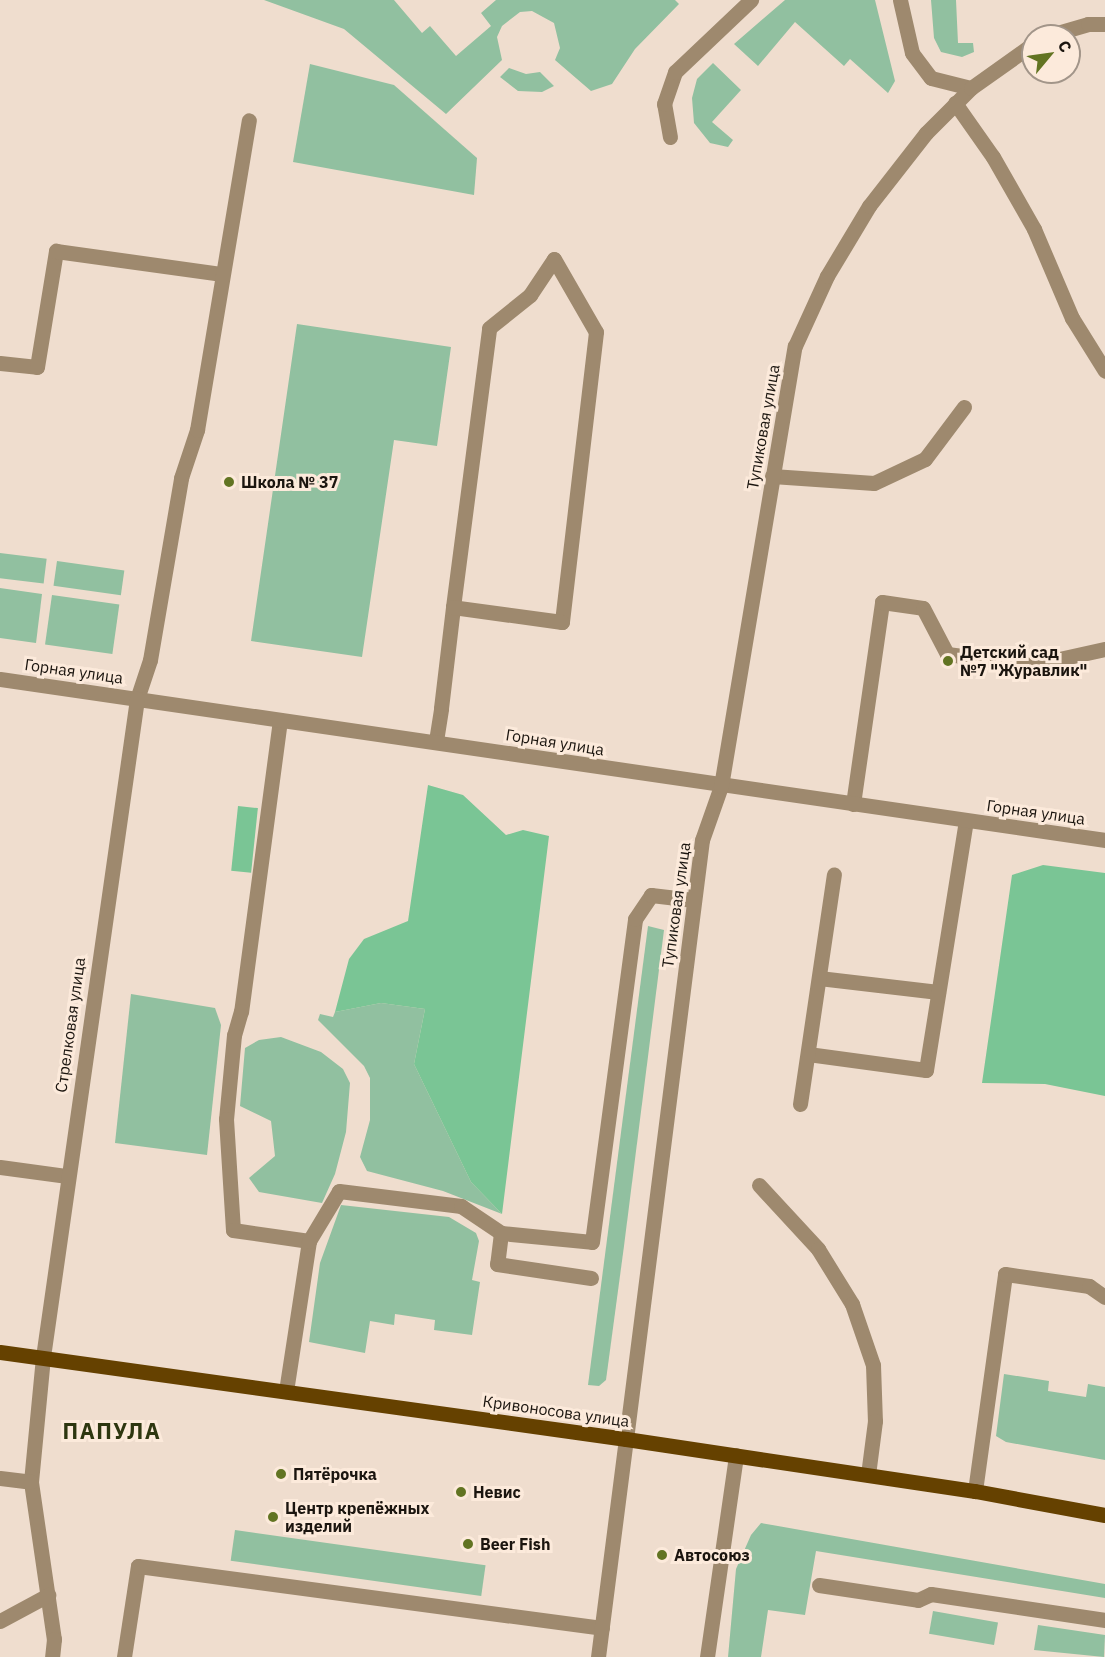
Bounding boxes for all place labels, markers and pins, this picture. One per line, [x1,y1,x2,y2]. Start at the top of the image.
place label: Школа № 37 [241,472,338,492]
marker: Школа № 37 [222,475,236,489]
place label: Детский сад №7 "Журавлик" [960,642,1088,680]
marker: Детский сад №7 "Журавлик" [941,654,955,668]
place label: Пятёрочка [293,1464,377,1484]
marker: Пятёрочка [274,1467,288,1481]
place label: Невис [473,1482,521,1502]
marker: Невис [454,1485,468,1499]
place label: Центр крепёжных изделий [285,1498,429,1536]
marker: Центр крепёжных изделий [266,1510,280,1524]
place label: Beer Fish [480,1534,550,1554]
marker: Beer Fish [461,1537,475,1551]
place label: Автосоюз [674,1545,750,1565]
marker: Автосоюз [655,1548,669,1562]

